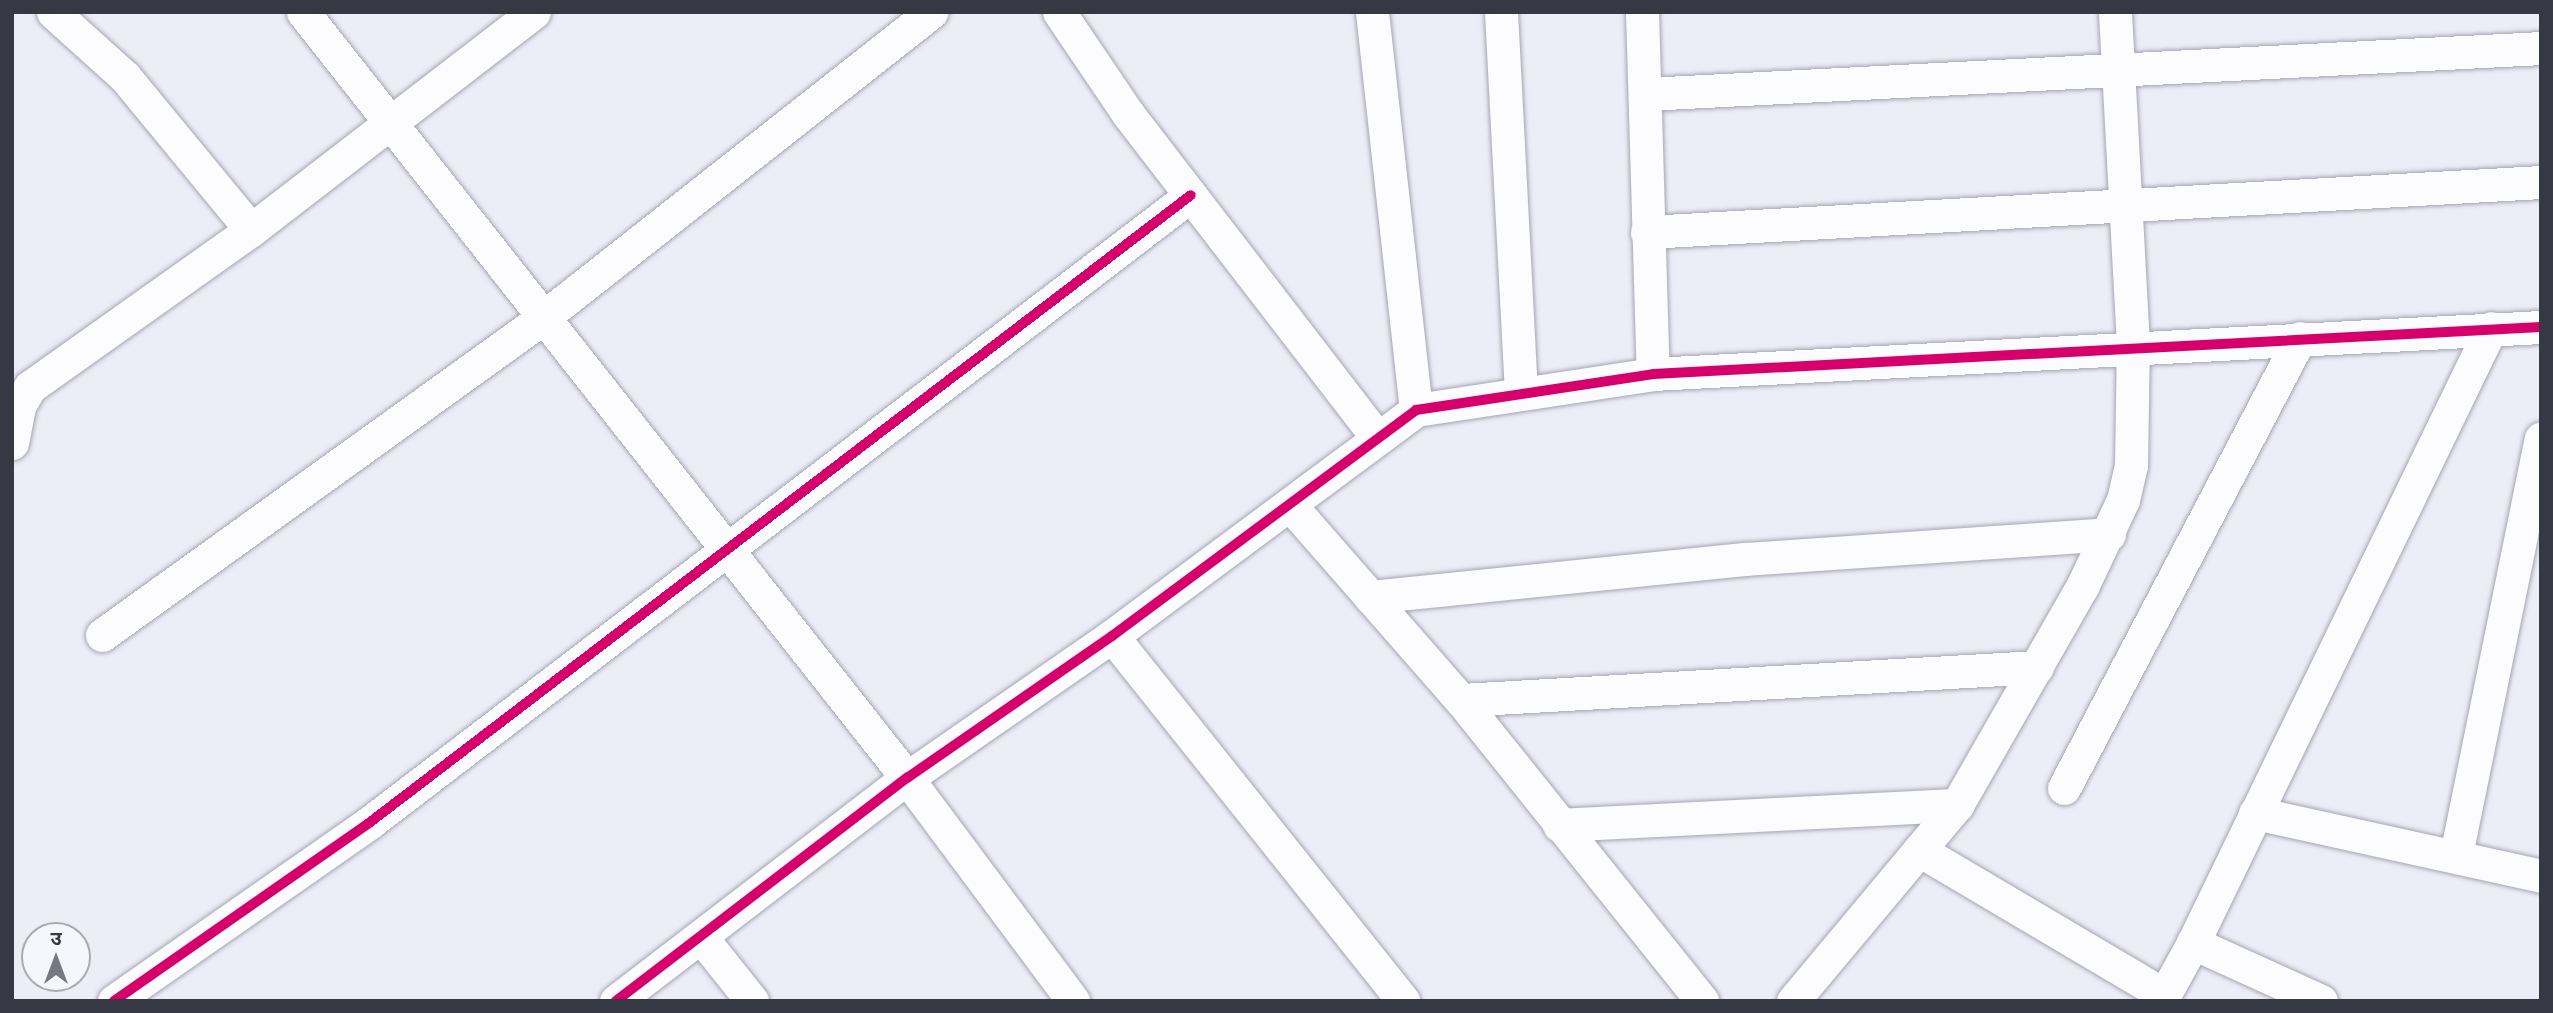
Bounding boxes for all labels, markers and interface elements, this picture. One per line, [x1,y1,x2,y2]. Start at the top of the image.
north arrow [21,922,91,992]
text: उ [50,925,62,951]

